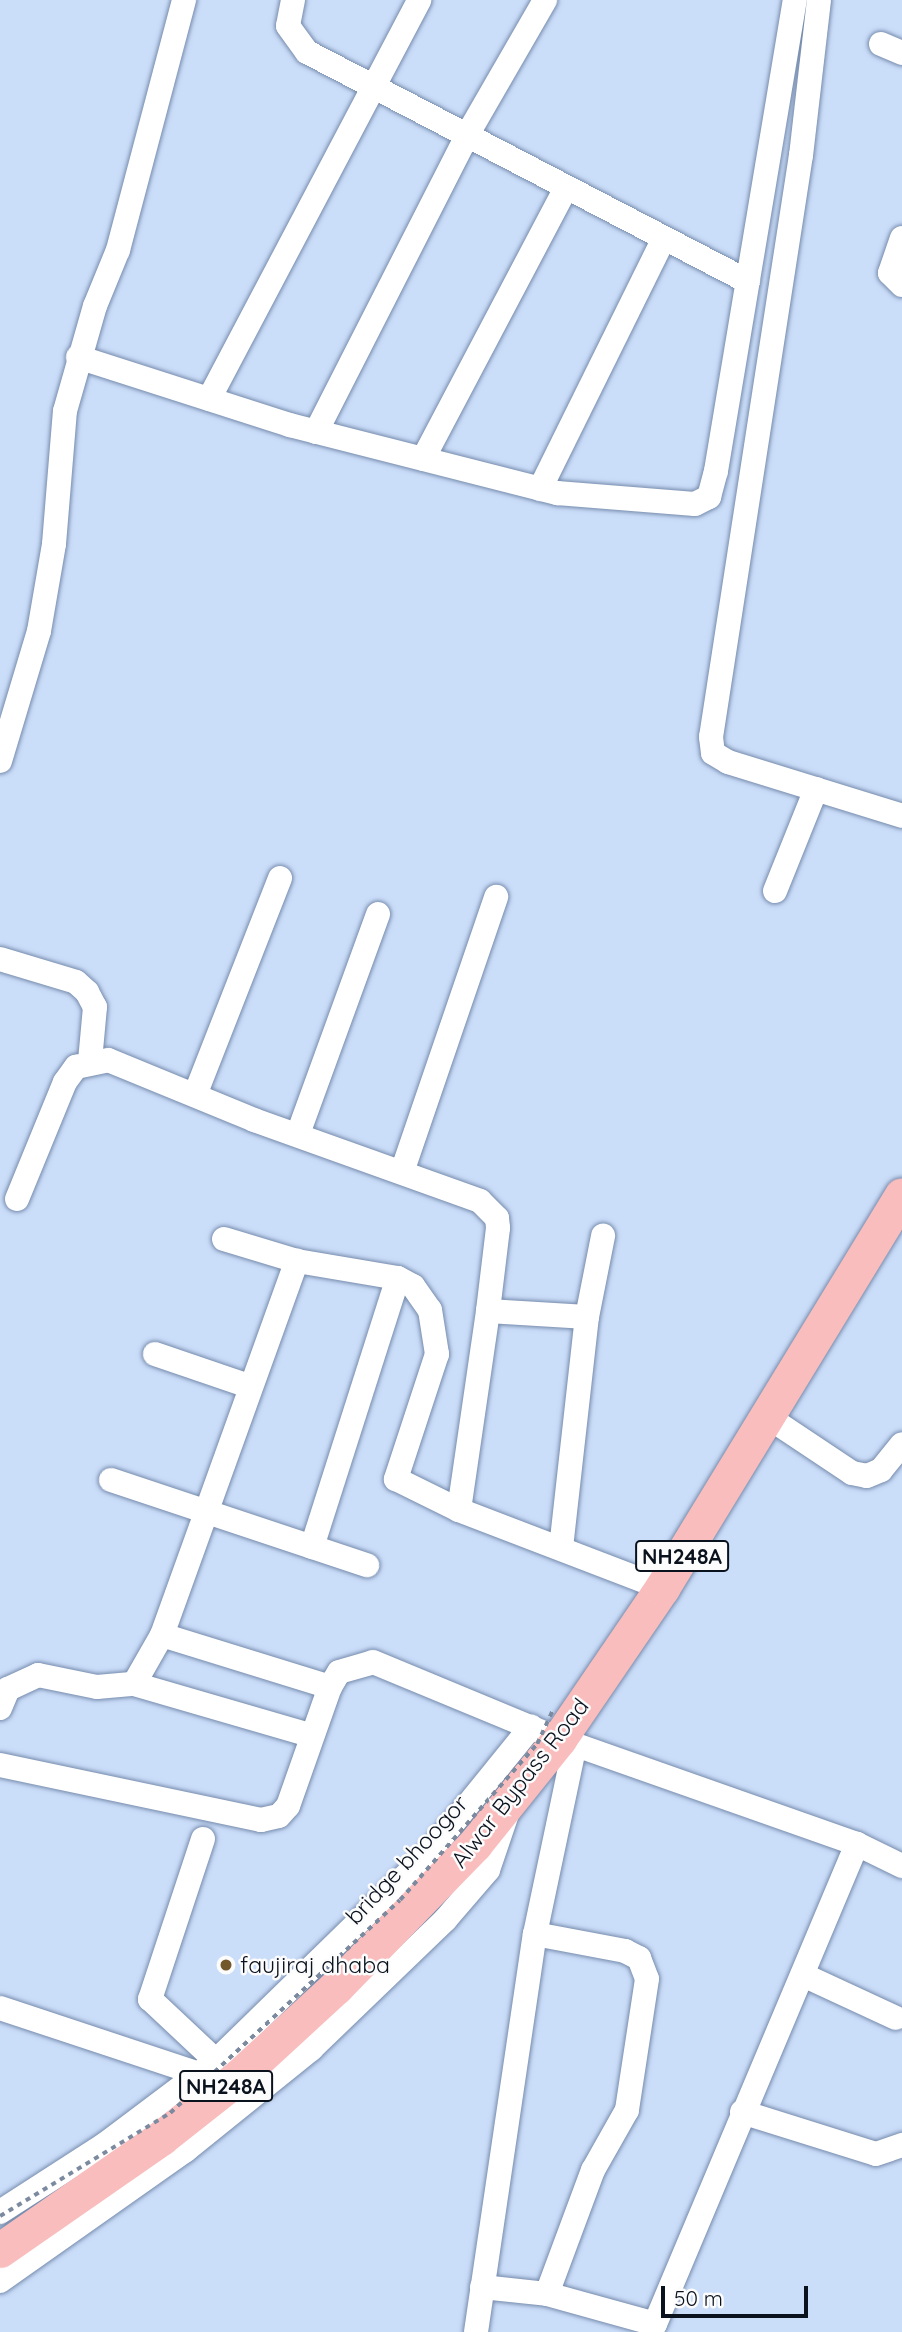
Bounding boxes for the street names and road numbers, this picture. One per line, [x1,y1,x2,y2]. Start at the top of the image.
road number: NH248A [635,1538,729,1574]
street label: Alwar Bypass Road [445,1693,595,1873]
street label: bridge bhoogor [340,1790,474,1930]
road number: NH248A [179,2068,273,2104]

